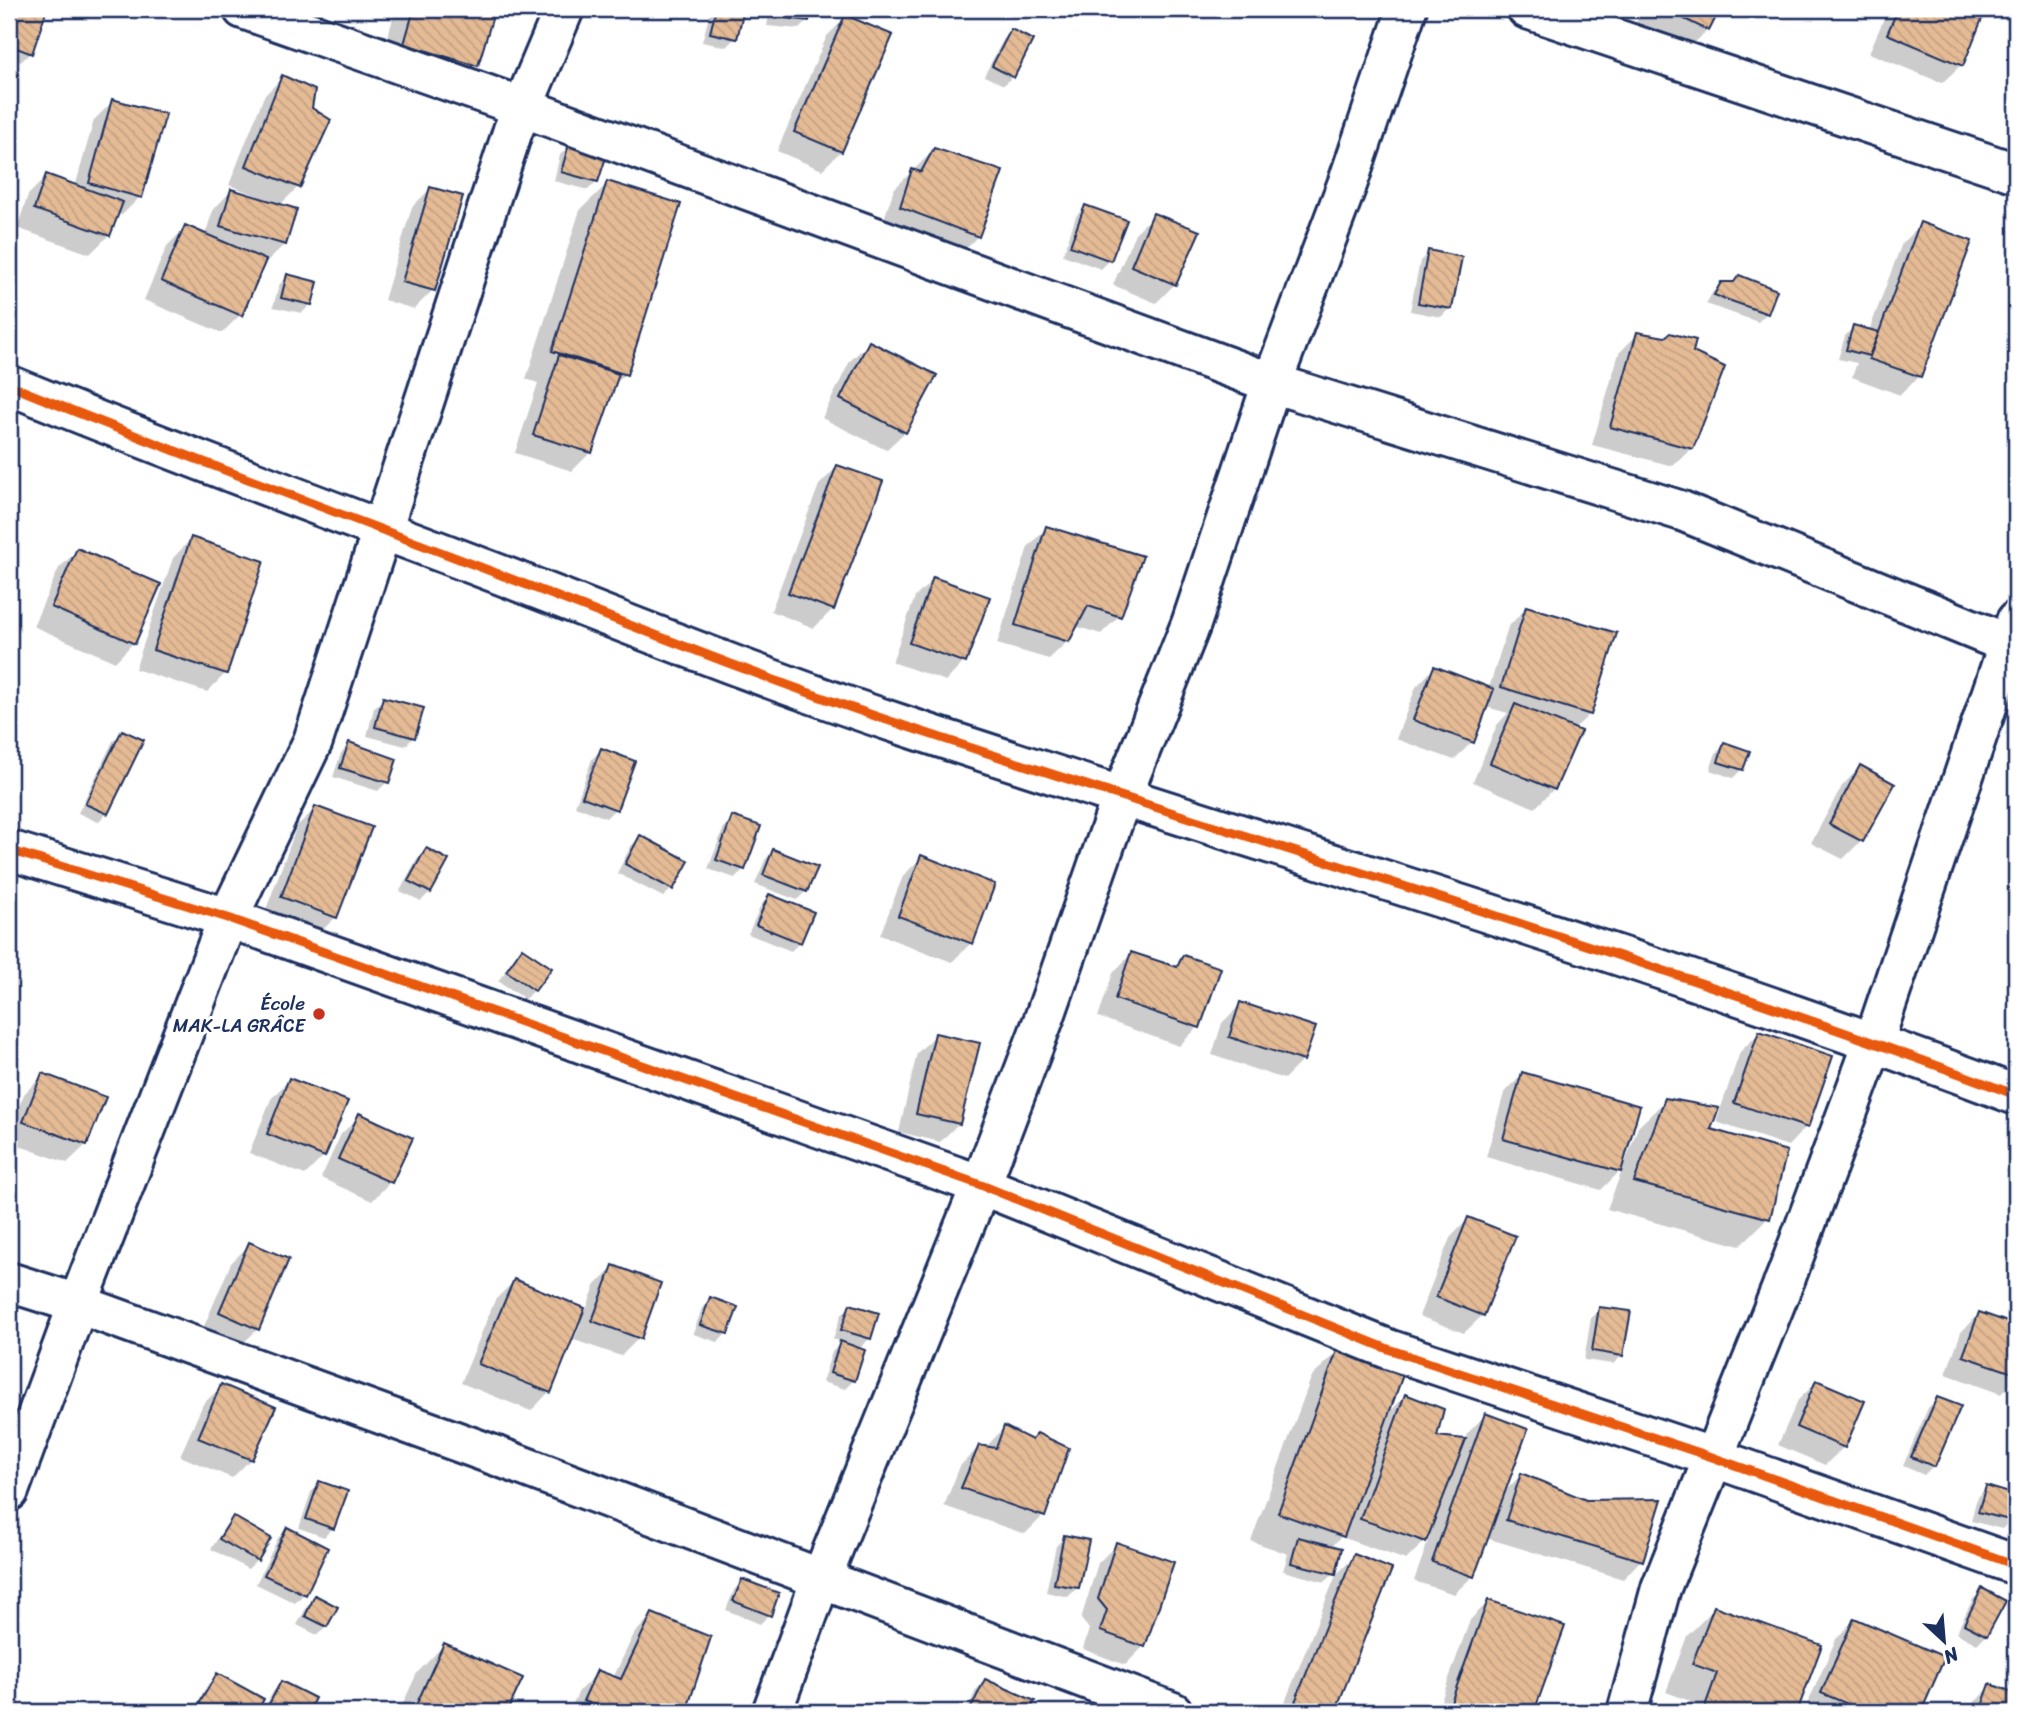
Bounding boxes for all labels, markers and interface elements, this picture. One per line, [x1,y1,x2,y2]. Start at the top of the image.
place label: École MAK-LA GRÂCE [173,987,306,1042]
marker: École MAK-LA GRÂCE [311,1006,327,1022]
north arrow [1910,1606,1980,1676]
text: N [1937,1638,1965,1674]

